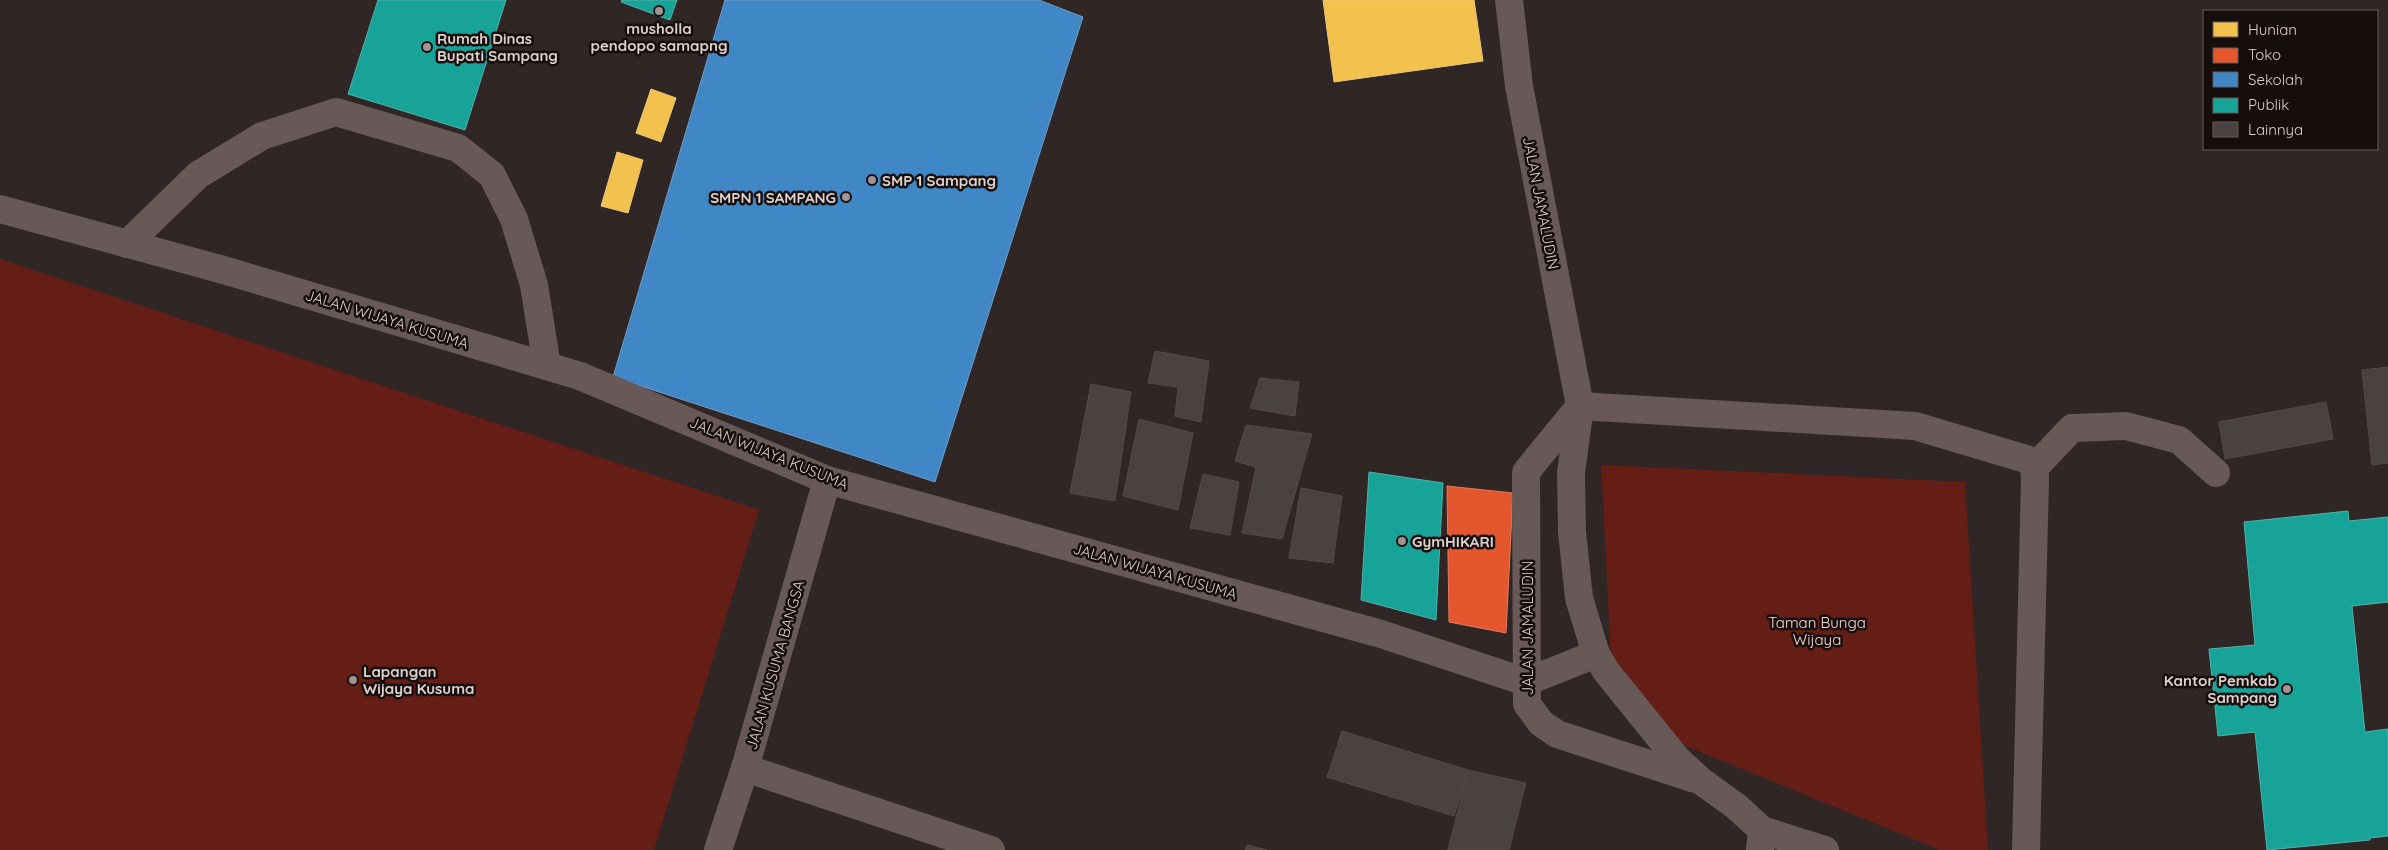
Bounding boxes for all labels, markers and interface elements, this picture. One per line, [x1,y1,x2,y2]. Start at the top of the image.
marker: musholla pendopo samapng [653,5,665,17]
legend [2203,10,2378,150]
place label: musholla pendopo samapng [591,19,727,55]
text: Hunian [2248,20,2297,39]
place label: Rumah Dinas Bupati Sampang [437,29,558,65]
marker: Rumah Dinas Bupati Sampang [421,41,433,53]
text: Toko [2248,45,2281,64]
text: Sekolah [2248,70,2303,89]
text: Publik [2248,95,2289,114]
text: Lainnya [2248,120,2303,139]
street label: JALAN JAMALUDIN [1519,135,1563,271]
place label: SMP 1 Sampang [882,171,996,190]
marker: SMP 1 Sampang [866,174,878,186]
place label: SMPN 1 SAMPANG [710,188,836,207]
marker: SMPN 1 SAMPANG [840,191,852,203]
street label: JALAN WIJAYA KUSUMA [303,285,471,353]
street label: JALAN WIJAYA KUSUMA [687,412,851,494]
place label: GymHIKARI [1412,532,1494,551]
marker: GymHIKARI [1396,535,1408,547]
street label: JALAN WIJAYA KUSUMA [1071,538,1239,604]
street label: JALAN JAMALUDIN [1518,561,1537,695]
street label: JALAN KUSUMA BANGSA [742,578,808,752]
park label: Taman Bunga Wijaya [1768,613,1866,649]
place label: Lapangan Wijaya Kusuma [363,662,474,698]
place label: Kantor Pemkab Sampang [2164,671,2277,707]
marker: Lapangan Wijaya Kusuma [347,674,359,686]
marker: Kantor Pemkab Sampang [2281,683,2293,695]

